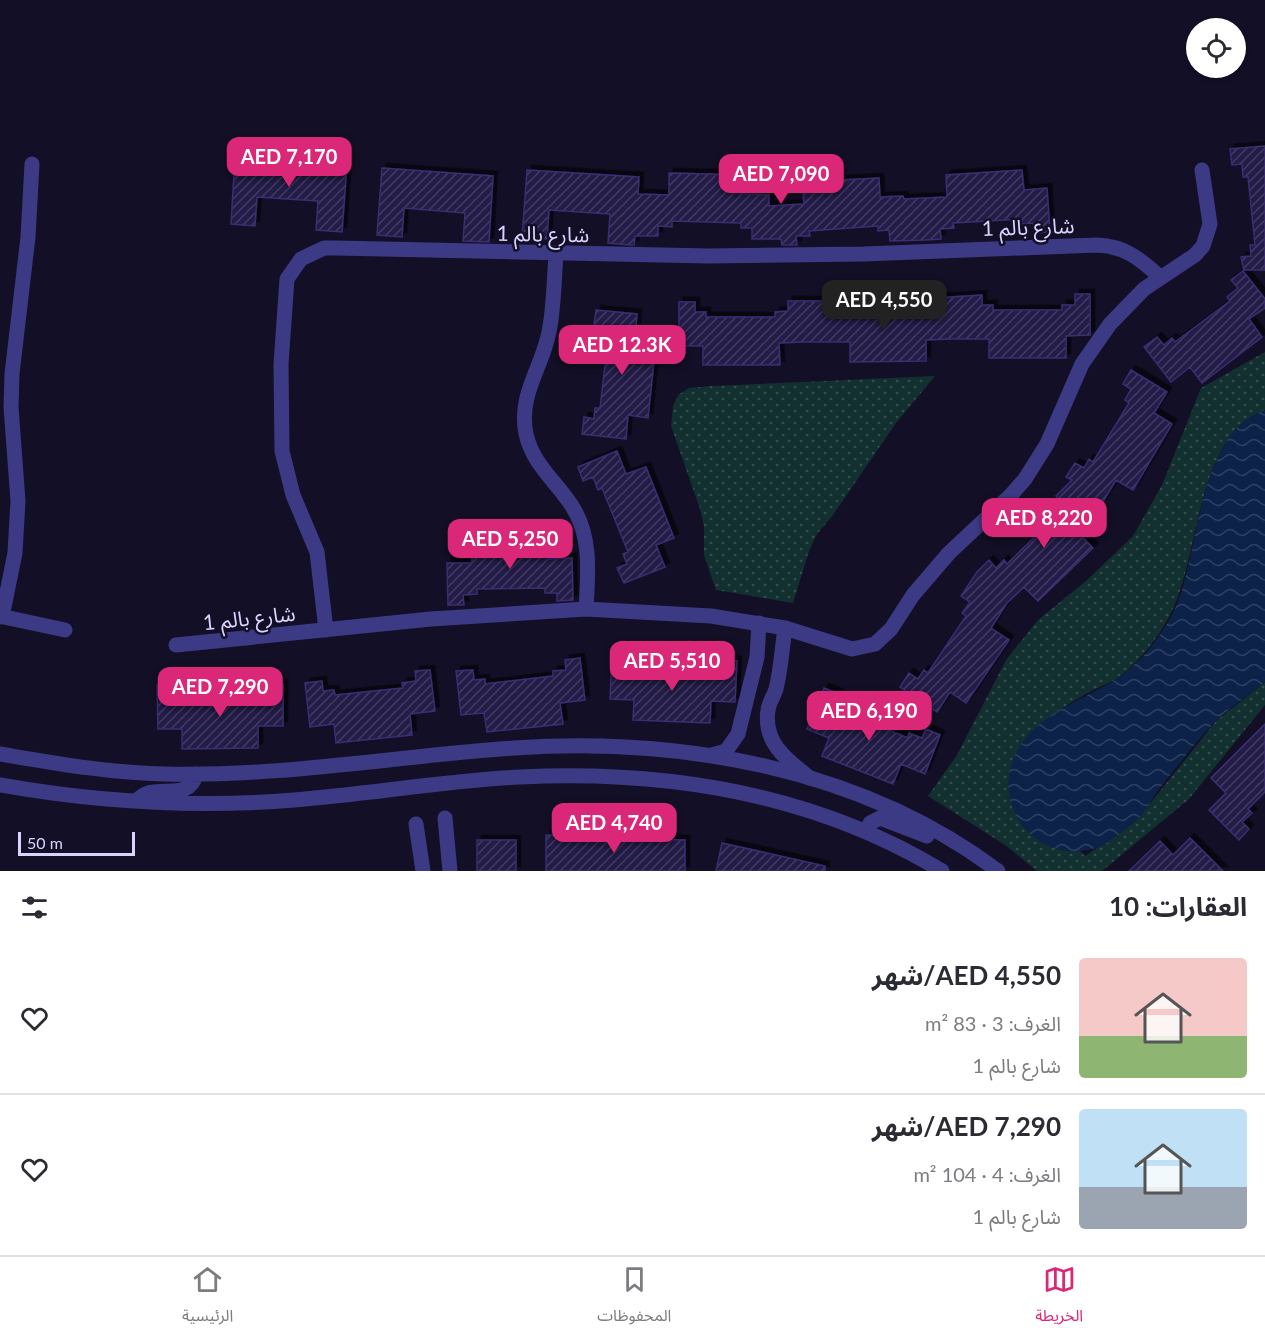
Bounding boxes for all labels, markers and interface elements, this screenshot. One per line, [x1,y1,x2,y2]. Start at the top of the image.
map controls [1186,18,1246,78]
button: locate [1186,18,1246,78]
pin: AED 7,170 [220,137,358,188]
text: AED 7,170 [241,144,337,168]
pin: AED 7,090 [712,154,850,205]
text: AED 7,090 [733,161,829,185]
street label: شارع بالم 1 [981,212,1075,244]
street label: شارع بالم 1 [496,220,590,250]
pin: AED 4,550 [815,280,953,331]
text: AED 4,550 [836,287,932,311]
pin: AED 12.3K [553,325,691,376]
text: AED 12.3K [573,332,671,356]
pin: AED 8,220 [975,498,1113,549]
text: AED 8,220 [996,505,1092,529]
pin: AED 5,250 [441,519,579,570]
text: AED 5,250 [462,526,558,550]
street label: شارع بالم 1 [202,600,297,638]
pin: AED 5,510 [603,641,741,692]
text: AED 5,510 [624,648,720,672]
pin: AED 7,290 [151,667,289,718]
text: AED 7,290 [172,674,268,698]
pin: AED 6,190 [800,691,938,742]
text: AED 6,190 [821,698,917,722]
pin: AED 4,740 [545,803,683,854]
text: AED 4,740 [566,810,662,834]
scale bar [18,829,135,856]
text: 50 m [27,833,63,852]
text: العقارات: 10 [1109,890,1247,922]
icon: filters [18,891,51,924]
text: AED 4,550/شهر [872,959,1061,991]
icon: home [1127,982,1199,1054]
icon: heart [18,1002,51,1035]
text: الغرف: 3 · 83 m² [925,1011,1061,1035]
text: شارع بالم 1 [973,1053,1061,1077]
text: AED 7,290/شهر [872,1110,1061,1142]
icon: home [1127,1133,1199,1205]
icon: heart [18,1153,51,1186]
text: الغرف: 4 · 104 m² [913,1162,1061,1186]
text: شارع بالم 1 [973,1204,1061,1228]
tab: الرئيسية [182,1263,233,1333]
tab: المحفوظات [597,1263,671,1333]
tab: الخريطة [1035,1263,1083,1333]

